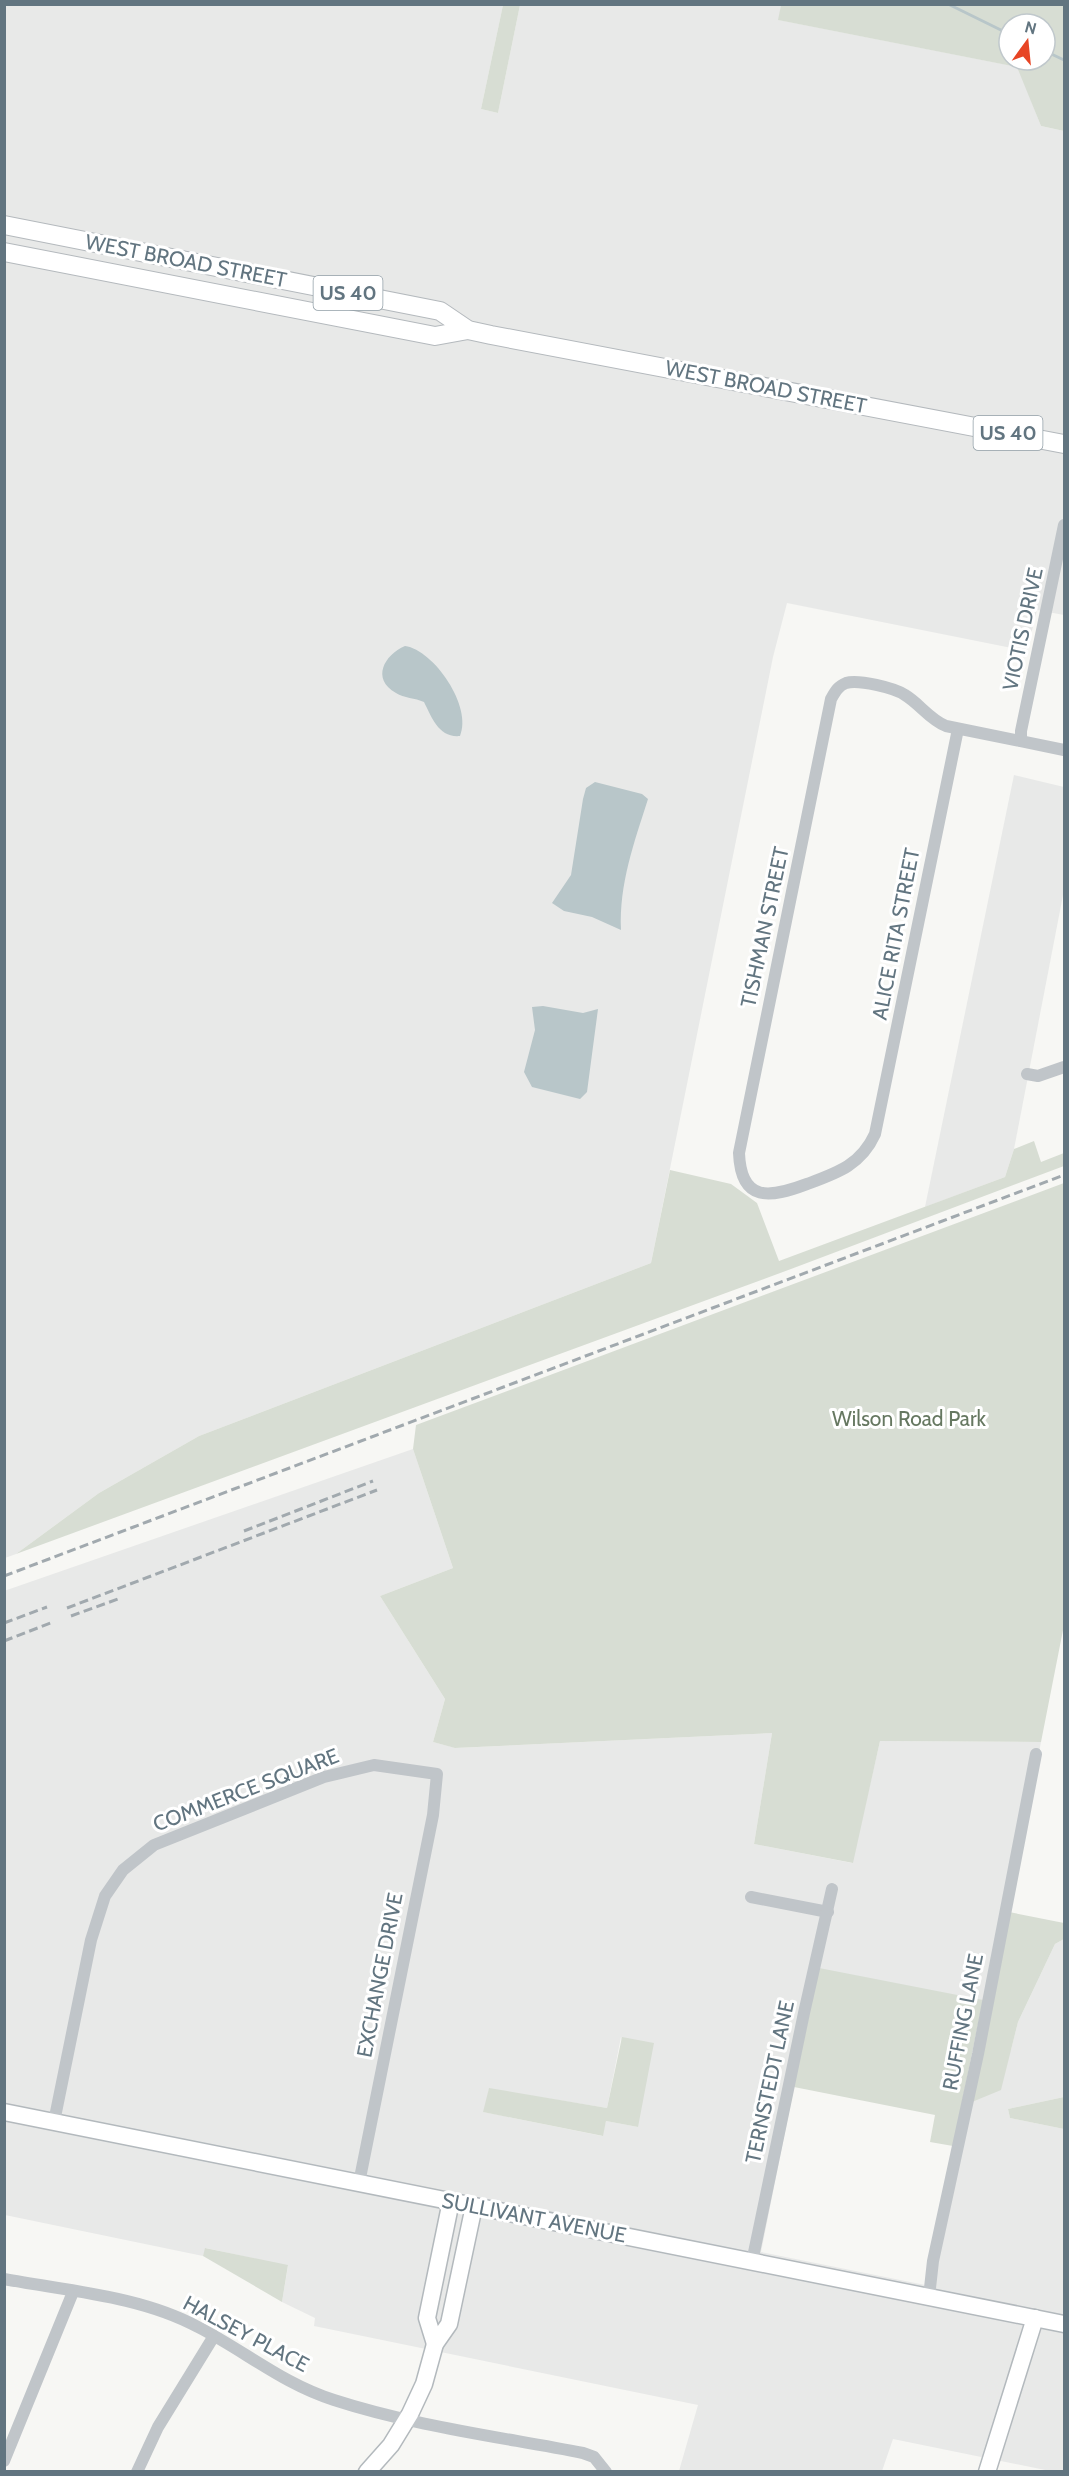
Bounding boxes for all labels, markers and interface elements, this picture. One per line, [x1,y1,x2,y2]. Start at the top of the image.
north arrow [997,12,1057,72]
text: N [1023,17,1039,39]
street label: WEST BROAD STREET [83,229,289,292]
road number: US 40 [314,276,382,310]
street label: WEST BROAD STREET [663,355,869,418]
road number: US 40 [974,416,1042,450]
street label: VIOTIS DRIVE [997,565,1048,693]
street label: TISHMAN STREET [735,844,794,1010]
street label: ALICE RITA STREET [867,846,924,1022]
park label: Wilson Road Park [832,1406,987,1431]
street label: COMMERCE SQUARE [149,1743,342,1836]
street label: EXCHANGE DRIVE [351,1890,408,2059]
street label: RUFFING LANE [937,1951,988,2092]
street label: TERNSTEDT LANE [740,1998,799,2166]
street label: SULLIVANT AVENUE [440,2187,628,2248]
street label: HALSEY PLACE [179,2290,313,2377]

